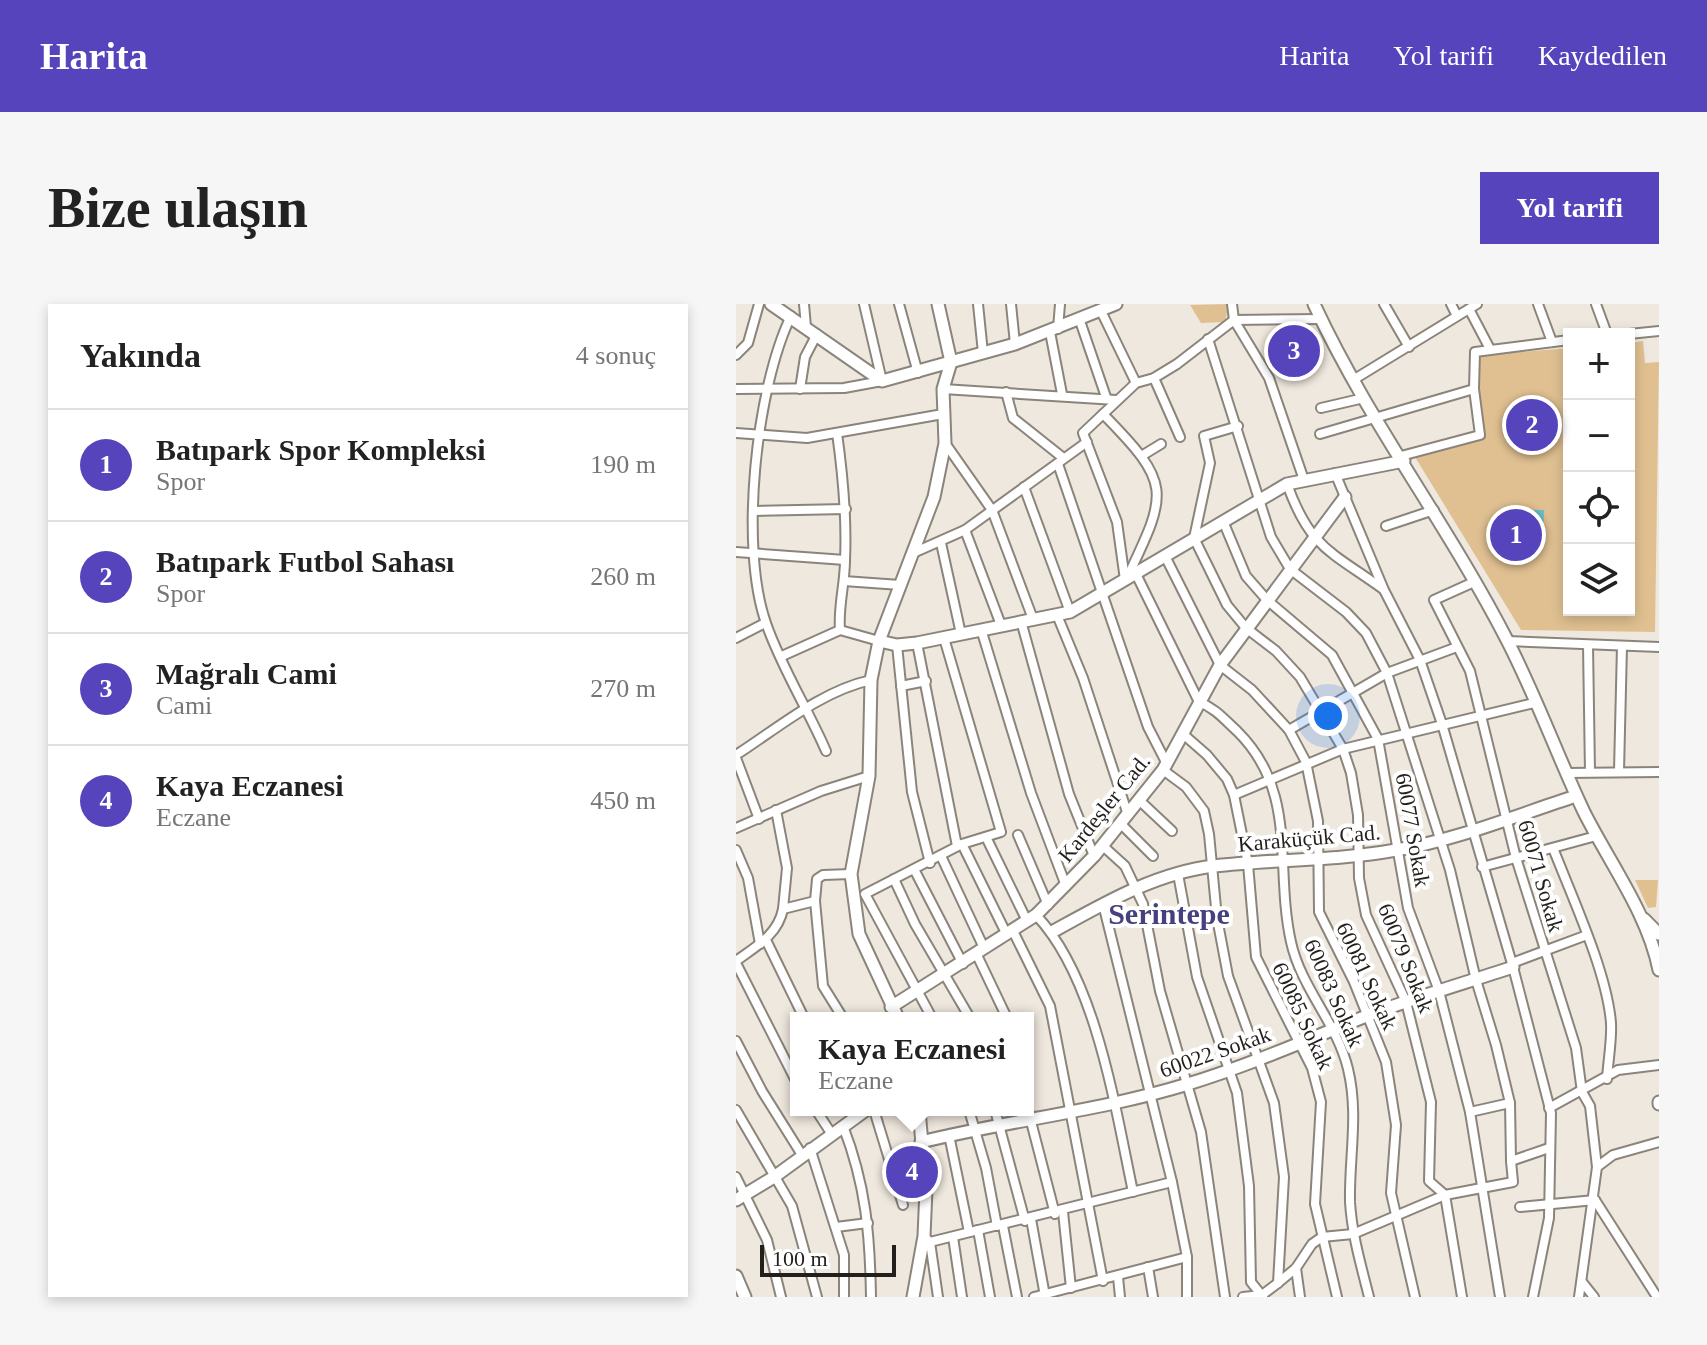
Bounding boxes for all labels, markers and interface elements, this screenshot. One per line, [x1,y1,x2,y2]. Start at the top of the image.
text: Harita [40,35,148,77]
text: Harita [1279,40,1349,71]
text: Yol tarifi [1393,40,1494,71]
text: Kaydedilen [1538,40,1667,71]
button: Yol tarifi [1480,172,1659,244]
text: Bize ulaşın [48,177,308,239]
pin: 3 [1268,321,1320,381]
map controls [1563,328,1635,616]
button: + [1563,328,1635,400]
text: Yakında [80,337,201,374]
text: 4 sonuç [576,341,656,370]
pin: 2 [1506,395,1558,455]
button: − [1563,400,1635,472]
text: Batıpark Spor Kompleksi [156,433,486,466]
text: 1 [100,450,113,479]
text: 190 m [590,450,656,479]
text: Spor [156,467,205,496]
button: locate [1563,472,1635,544]
pin: 1 [1490,505,1542,565]
button: layers [1563,544,1635,616]
text: Batıpark Futbol Sahası [156,545,454,578]
text: 2 [100,562,113,591]
text: 260 m [590,562,656,591]
text: Spor [156,579,205,608]
text: Mağralı Cami [156,657,337,690]
text: 3 [100,674,113,703]
text: 270 m [590,674,656,703]
text: Cami [156,691,212,720]
your location [1308,696,1348,736]
street label: Kardeşler Cad. [1053,749,1155,867]
text: Kaya Eczanesi [156,769,344,802]
street label: 60077 Sokak [1391,771,1435,889]
text: 4 [100,786,113,815]
text: 450 m [590,786,656,815]
text: Eczane [156,803,231,832]
street label: 60071 Sokak [1513,817,1569,935]
street label: Karaküçük Cad. [1237,819,1381,857]
district label: Serintepe [1108,897,1230,930]
street label: 60079 Sokak [1373,900,1439,1016]
street label: 60081 Sokak [1331,918,1403,1034]
street label: 60083 Sokak [1299,935,1369,1051]
street label: 60085 Sokak [1267,958,1339,1074]
popup [790,1012,1034,1116]
street label: 60022 Sokak [1156,1021,1274,1083]
text: Kaya Eczanesi [818,1032,1006,1065]
text: Eczane [818,1066,893,1095]
pin: 4 [886,1142,938,1202]
scale bar [760,1241,896,1277]
text: 100 m [772,1246,828,1271]

